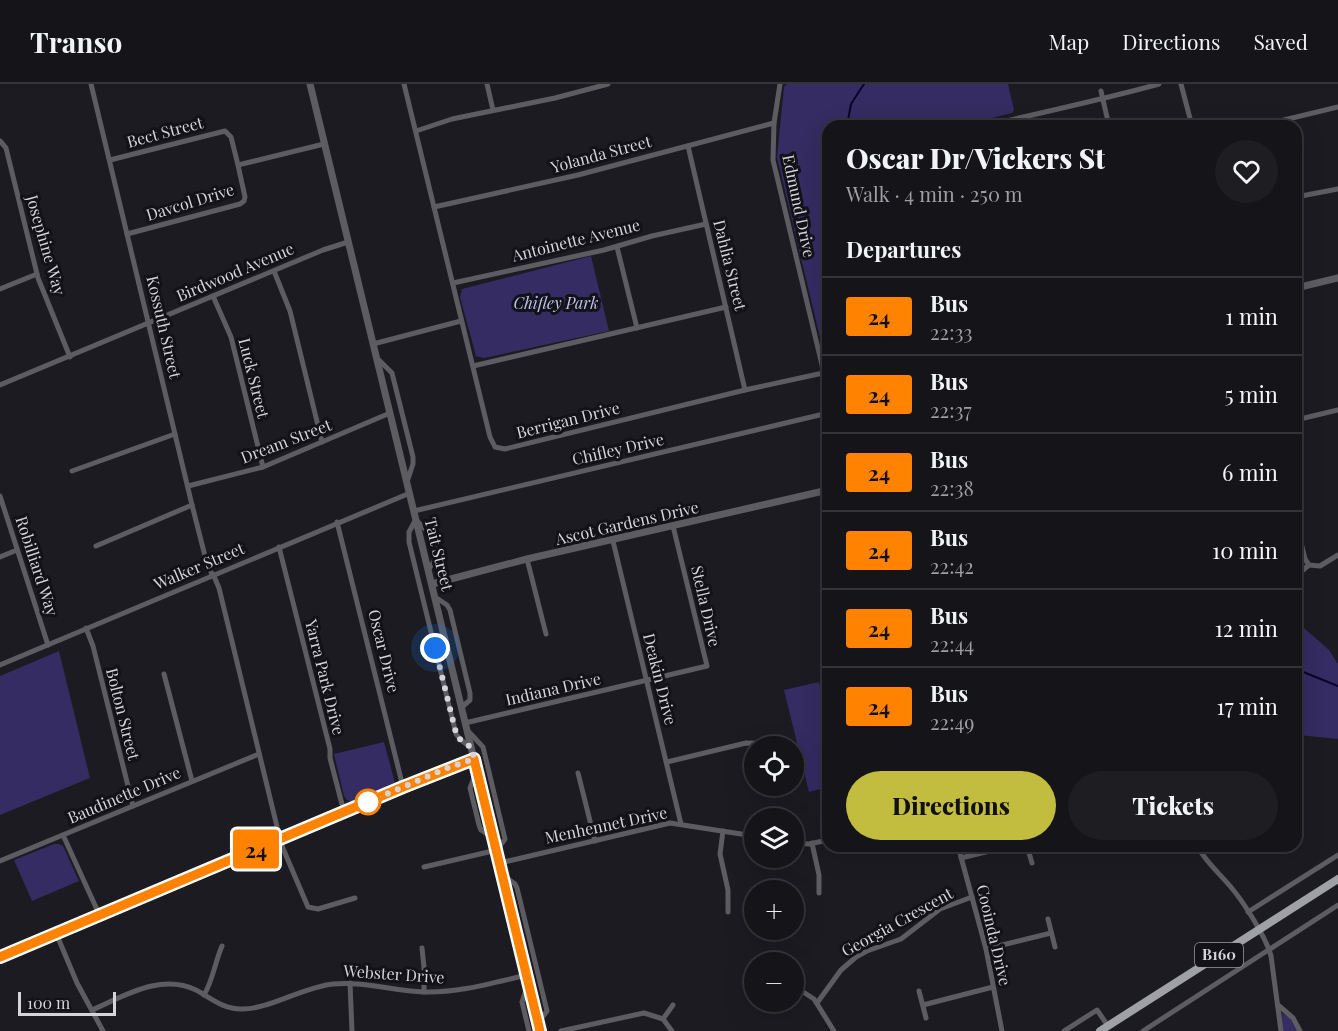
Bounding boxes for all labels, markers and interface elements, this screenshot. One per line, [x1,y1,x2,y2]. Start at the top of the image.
text: Transo [30,23,122,60]
text: Map [1048,27,1089,55]
text: Directions [1122,27,1220,55]
text: Saved [1253,27,1308,55]
street label: Bect Street [124,111,206,152]
street label: Yolanda Street [547,130,654,177]
text: Oscar Dr/Vickers St [846,139,1105,176]
button: heart [1215,140,1278,203]
street label: Edmund Drive [778,153,821,259]
street label: Davcol Drive [143,178,237,225]
text: Walk · 4 min · 250 m [846,180,1023,207]
street label: Josephine Way [22,191,71,297]
street label: Antoinette Avenue [509,213,642,266]
street label: Dahlia Street [709,217,752,313]
text: Departures [846,234,961,264]
street label: Birdwood Avenue [173,237,297,306]
street label: Kossuth Street [142,273,187,381]
text: Bus [930,288,968,318]
park label: Chifley Park [514,292,598,313]
text: 1 min [1225,301,1278,331]
text: 24 [868,302,890,330]
text: 22:33 [930,318,973,345]
street label: Luck Street [234,336,275,421]
text: Bus [930,366,968,396]
text: 5 min [1225,379,1278,409]
text: 24 [868,380,890,408]
text: 22:37 [930,396,972,423]
street label: Berrigan Drive [514,397,622,443]
street label: Dream Street [237,413,335,467]
street label: Chifley Drive [570,428,666,469]
text: Bus [930,444,968,474]
text: 6 min [1222,457,1278,487]
text: 24 [868,458,890,486]
text: 22:38 [930,474,974,501]
street label: Ascot Gardens Drive [552,496,701,549]
street label: Robilliard Way [11,513,64,618]
street label: Tait Street [420,515,459,593]
text: Bus [930,522,968,552]
text: 10 min [1212,535,1278,565]
text: 24 [868,536,890,564]
street label: Walker Street [149,537,248,594]
text: 22:42 [930,552,974,579]
street label: Stella Drive [687,563,726,648]
text: Bus [930,600,968,630]
street label: Oscar Drive [364,607,405,695]
text: 12 min [1215,613,1278,643]
text: 24 [868,614,890,642]
street label: Yarra Park Drive [301,616,350,737]
text: 22:44 [930,630,974,657]
street label: Deakin Drive [639,631,682,727]
your location [420,633,450,663]
street label: Bolton Street [102,666,145,762]
street label: Indiana Drive [503,667,603,710]
text: Bus [930,678,968,708]
text: 17 min [1217,691,1278,721]
text: 24 [868,692,890,720]
text: 22:49 [930,708,975,735]
map controls [744,736,804,1012]
button: locate [744,736,804,796]
street label: Baudinette Drive [64,761,184,828]
button: Directions [846,771,1056,840]
button: Tickets [1068,771,1278,840]
unlabelled marker [355,789,381,815]
street label: Menhennet Drive [543,801,669,848]
button: layers [744,808,804,868]
line badge: 24 [229,830,283,868]
text: 24 [245,835,267,863]
button: + [744,880,804,940]
street label: Georgia Crescent [837,882,956,961]
street label: Cooinda Drive [973,882,1016,987]
road number: B160 [1195,943,1243,967]
button: − [744,952,804,1012]
street label: Webster Drive [342,959,445,988]
scale bar [18,989,116,1016]
text: 100 m [27,992,70,1013]

